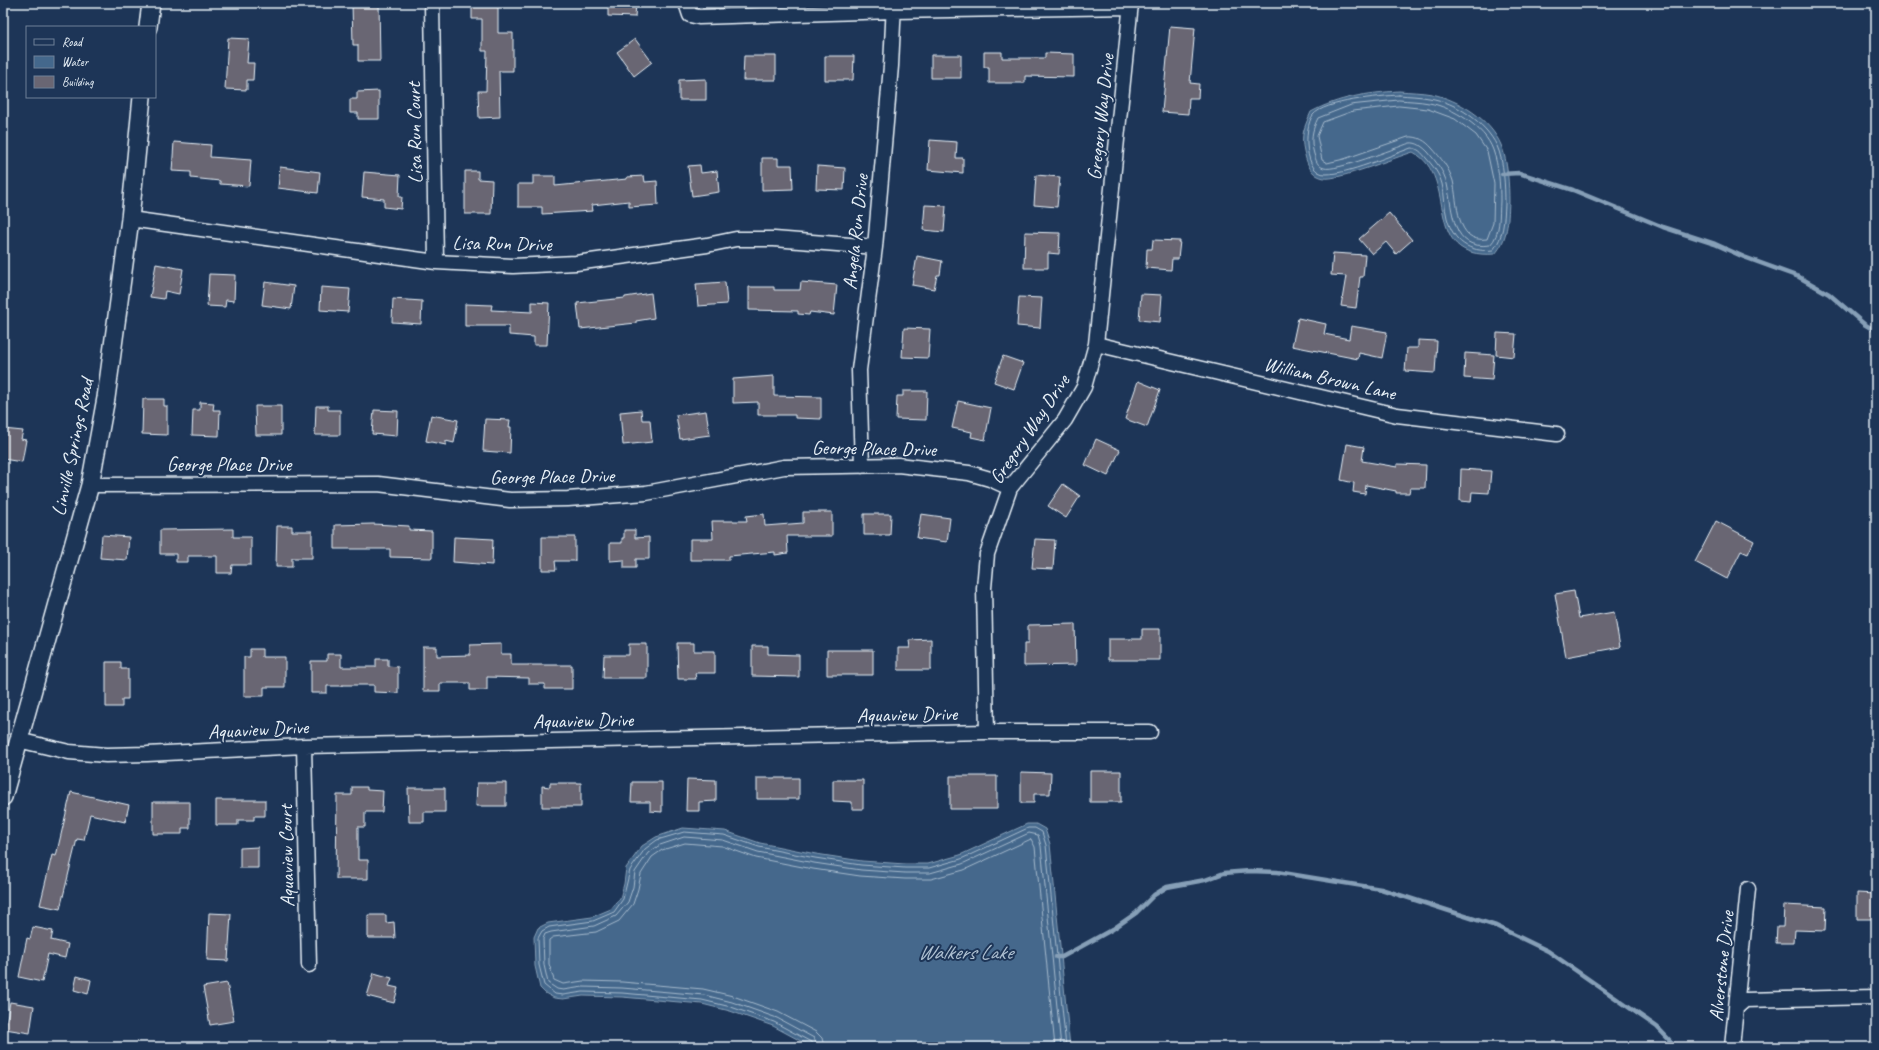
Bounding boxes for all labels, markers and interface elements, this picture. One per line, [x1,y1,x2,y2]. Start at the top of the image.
legend [26,26,156,98]
text: Road [62,34,84,50]
street label: Gregory Way Drive [1081,51,1120,181]
text: Water [62,54,90,70]
text: Building [62,74,94,90]
street label: Lisa Run Court [401,80,428,184]
street label: Angela Run Drive [837,172,874,291]
street label: Lisa Run Drive [452,230,553,257]
street label: William Brown Lane [1262,351,1400,406]
street label: Gregory Way Drive [984,369,1076,489]
street label: Linville Springs Road [46,373,100,518]
street label: George Place Drive [812,435,938,462]
street label: George Place Drive [167,452,293,477]
street label: George Place Drive [490,463,616,490]
street label: Aquaview Drive [857,701,959,728]
street label: Aquaview Drive [533,707,635,734]
street label: Aquaview Drive [207,714,310,745]
street label: Aquaview Court [273,802,300,907]
street label: Alverstone Drive [1703,908,1740,1022]
water label: Walkers Lake [918,939,1015,965]

